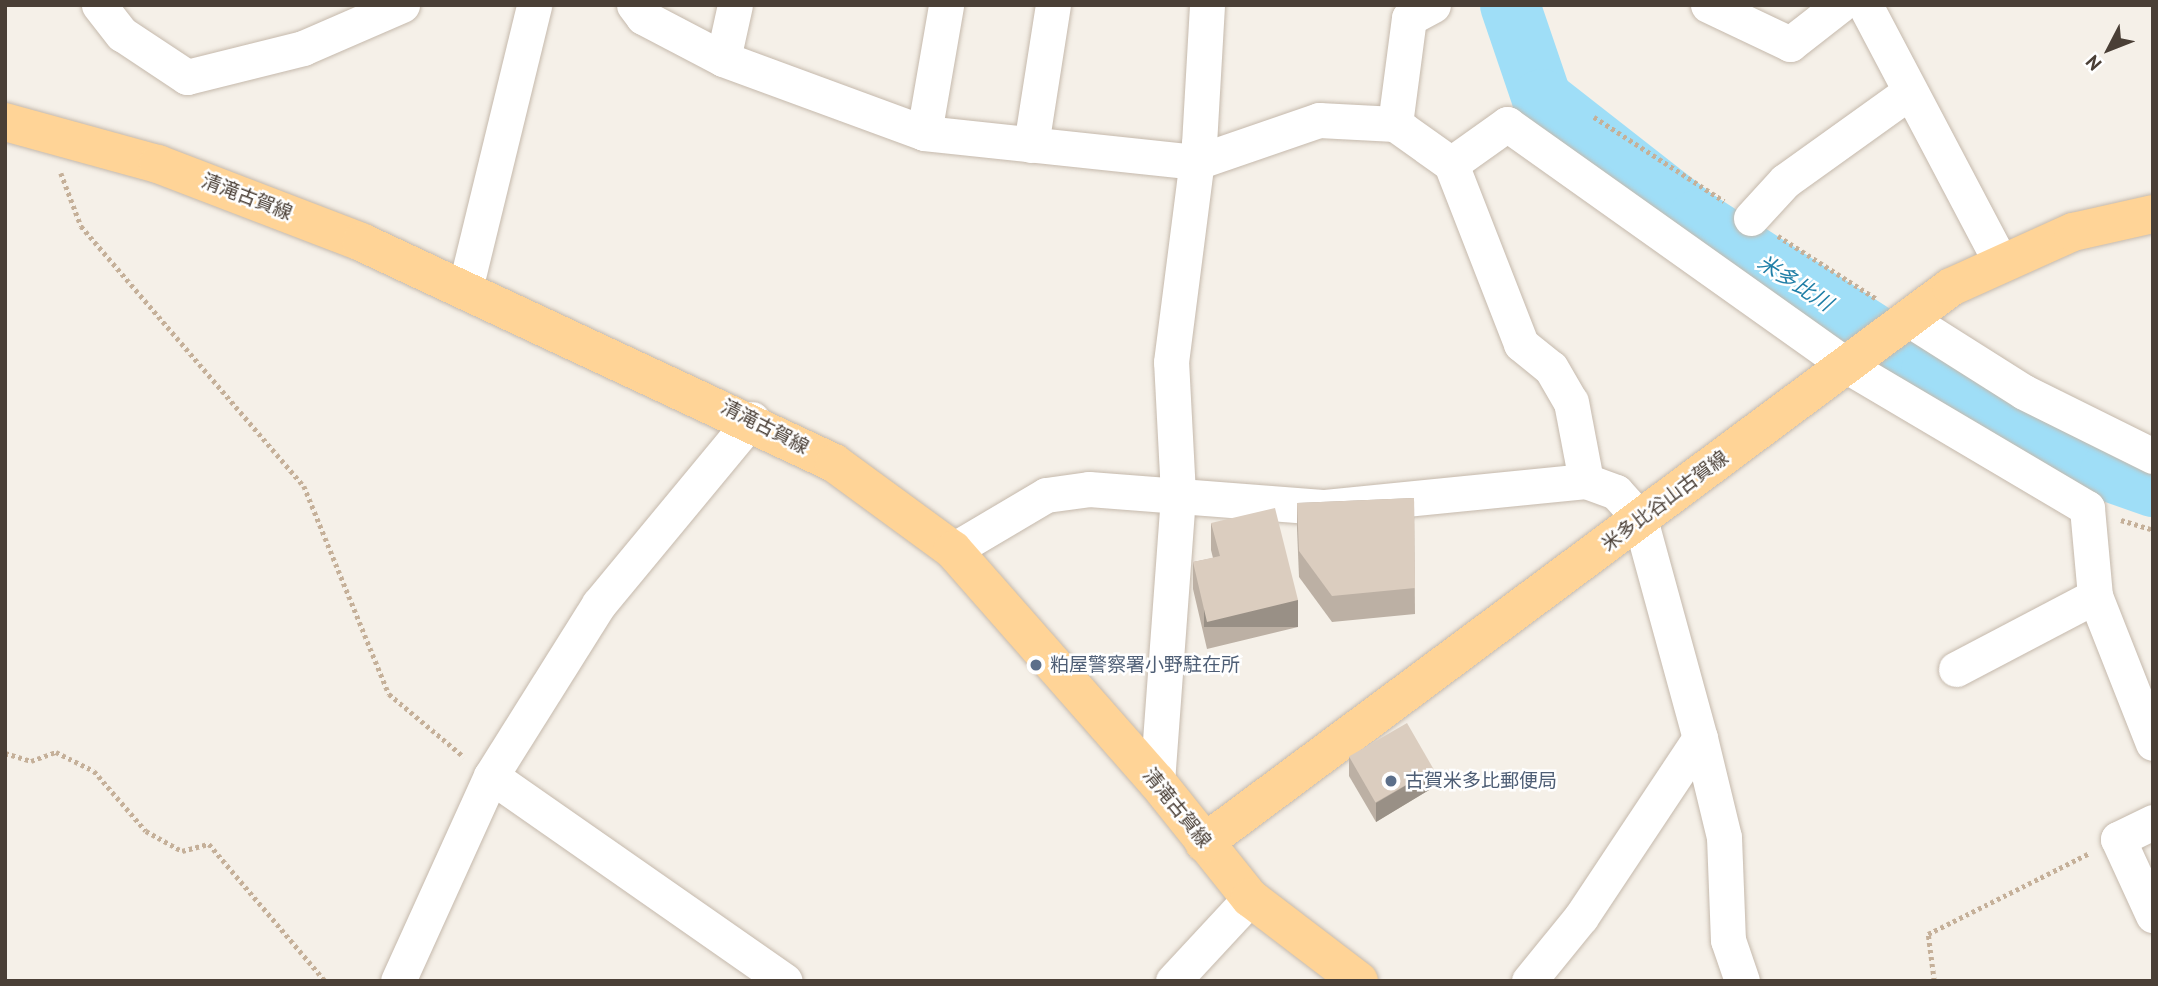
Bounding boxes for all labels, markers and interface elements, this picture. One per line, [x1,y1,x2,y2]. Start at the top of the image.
north arrow [2074,14,2144,84]
text: N [2080,50,2106,76]
street label: 清滝古賀線 [199,169,295,225]
water label: 米多比川 [1753,250,1837,316]
street label: 清滝古賀線 [718,395,812,459]
street label: 米多比谷山古賀線 [1597,446,1733,556]
place label: 粕屋警察署小野駐在所 [1050,654,1240,676]
marker: 粕屋警察署小野駐在所 [1028,657,1044,673]
street label: 清滝古賀線 [1138,764,1216,852]
place label: 古賀米多比郵便局 [1405,770,1557,792]
marker: 古賀米多比郵便局 [1383,773,1399,789]

